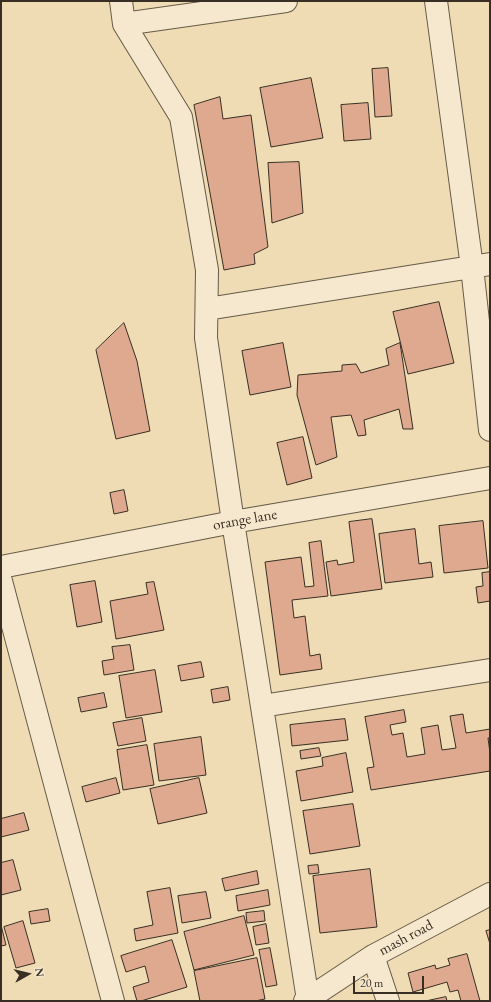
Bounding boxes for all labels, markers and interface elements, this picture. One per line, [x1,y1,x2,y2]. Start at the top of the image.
street label: orange lane [211,505,279,535]
street label: mash road [376,916,436,960]
north arrow [8,954,48,994]
text: N [32,967,47,978]
scale bar [355,968,426,994]
text: 20 m [360,975,383,991]

